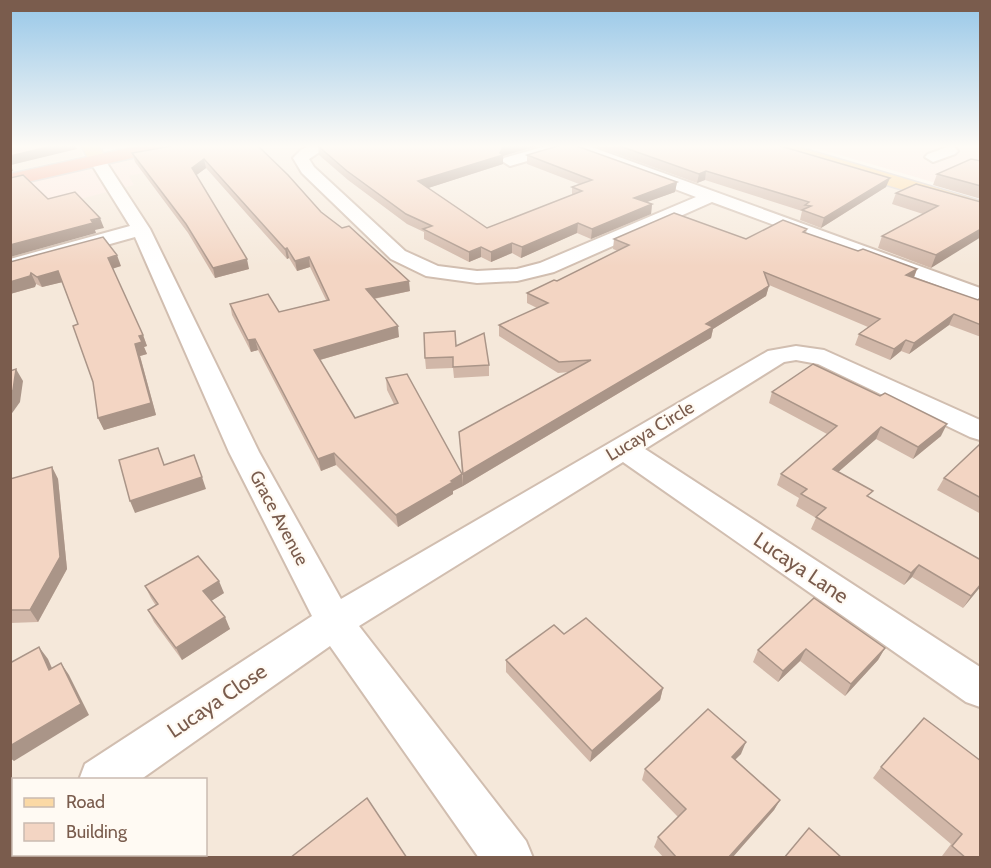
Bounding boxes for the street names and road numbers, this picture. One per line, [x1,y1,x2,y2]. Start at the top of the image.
street label: Lucaya Circle [602,396,698,466]
street label: Grace Avenue [245,467,313,569]
street label: Lucaya Lane [749,527,854,609]
street label: Lucaya Close [162,658,271,743]

